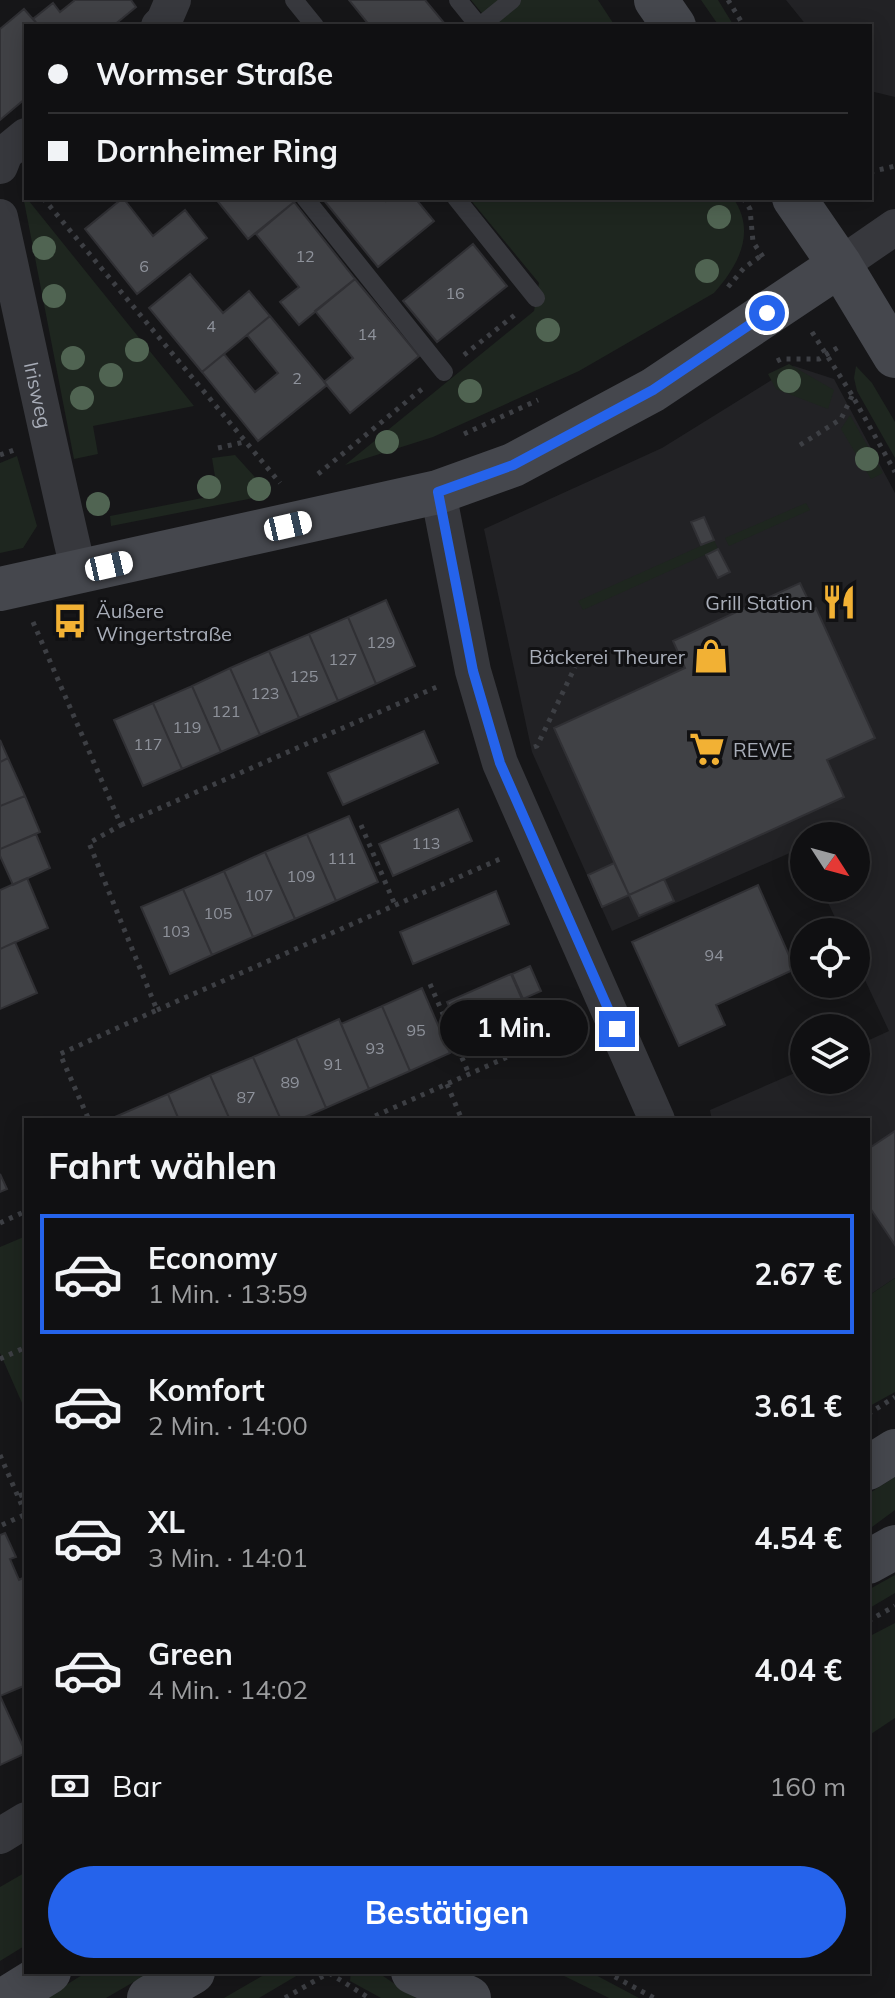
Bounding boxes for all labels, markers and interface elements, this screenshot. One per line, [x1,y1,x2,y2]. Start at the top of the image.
text: Wormser Straße [96,55,333,93]
text: Dornheimer Ring [96,132,338,170]
house number: 12 [295,246,315,266]
house number: 6 [139,256,149,276]
house number: 16 [445,283,465,303]
route start [749,295,785,331]
house number: 4 [206,316,216,336]
house number: 14 [357,324,377,344]
street label: Irisweg [19,359,58,430]
house number: 2 [292,368,302,388]
car [262,509,314,543]
car [83,549,135,583]
restaurant icon: Grill Station [820,583,858,621]
place label: Grill Station [705,590,813,615]
place label: Äußere Wingertstraße [96,598,232,646]
bus stop icon: Äußere Wingertstraße [51,602,89,640]
house number: 129 [367,632,395,652]
shop icon: Bäckerei Theurer [692,637,730,675]
place label: Bäckerei Theurer [529,644,686,669]
house number: 127 [329,649,357,669]
house number: 125 [290,666,318,686]
house number: 123 [251,683,279,703]
house number: 121 [212,701,240,721]
house number: 119 [173,717,201,737]
supermarket icon: REWE [688,730,726,768]
house number: 117 [134,734,162,754]
place label: REWE [733,737,792,762]
north arrow [790,822,870,902]
map controls [790,822,870,1094]
house number: 113 [412,833,440,853]
house number: 111 [328,848,356,868]
house number: 109 [287,866,315,886]
house number: 107 [245,885,273,905]
house number: 105 [204,903,232,923]
button: locate [790,918,870,998]
house number: 103 [162,921,190,941]
house number: 94 [704,945,724,965]
callout: 1 Min. [441,1001,589,1057]
text: 1 Min. [477,1011,551,1044]
route end [599,1011,635,1047]
button: layers [790,1014,870,1094]
house number: 95 [406,1020,426,1040]
house number: 93 [365,1038,385,1058]
house number: 91 [323,1054,343,1074]
house number: 89 [280,1072,300,1092]
house number: 87 [236,1087,256,1107]
text: Fahrt wählen [48,1143,277,1188]
icon: car [52,1238,124,1310]
text: Economy [148,1239,277,1277]
text: 2.67 € [754,1255,842,1293]
text: 1 Min. · 13:59 [148,1277,308,1310]
icon: car [52,1370,124,1442]
text: Komfort [148,1371,265,1409]
text: 3.61 € [754,1387,842,1425]
text: 2 Min. · 14:00 [148,1409,308,1442]
icon: car [52,1502,124,1574]
text: XL [148,1503,185,1541]
text: 4.54 € [754,1519,842,1557]
text: 3 Min. · 14:01 [148,1541,308,1574]
icon: car [52,1634,124,1706]
text: Green [148,1635,233,1673]
text: 4.04 € [754,1651,842,1689]
text: 4 Min. · 14:02 [148,1673,308,1706]
icon: cash [48,1764,92,1808]
text: Bar [112,1767,161,1805]
text: 160 m [770,1770,846,1803]
button: Bestätigen [48,1866,846,1958]

